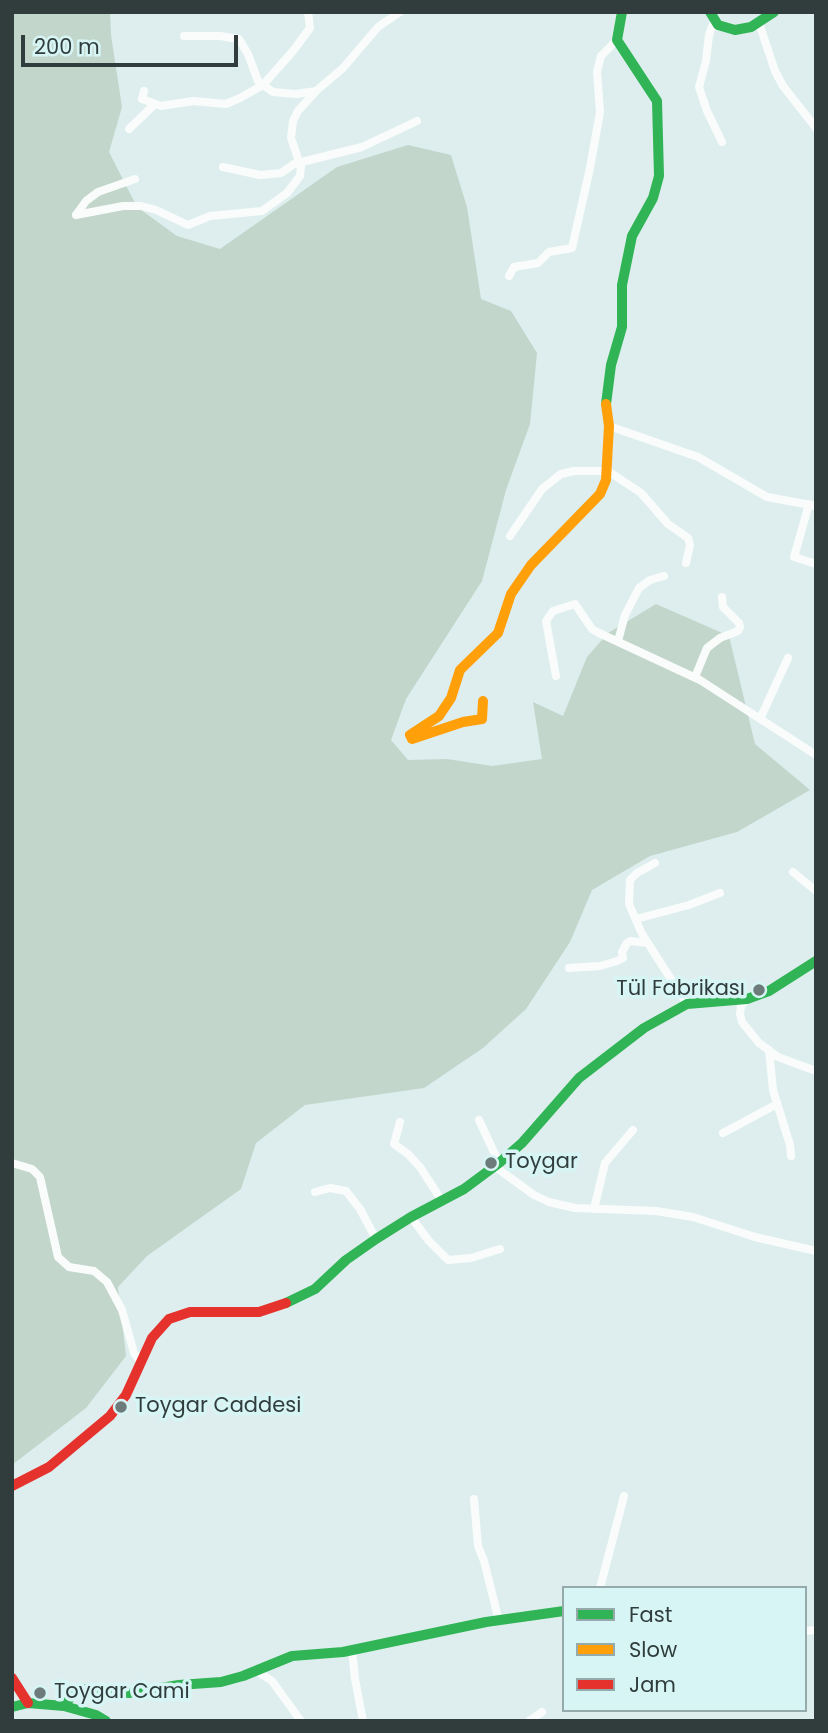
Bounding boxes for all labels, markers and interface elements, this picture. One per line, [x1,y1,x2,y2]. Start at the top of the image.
scale bar [24,21,242,65]
text: 200 m [34,32,100,61]
place label: Tül Fabrikası [616,977,745,1003]
marker: Tül Fabrikası [751,982,767,998]
place label: Toygar [505,1150,578,1176]
marker: Toygar [483,1155,499,1171]
place label: Toygar Caddesi [135,1394,301,1420]
marker: Toygar Caddesi [113,1399,129,1415]
legend [562,1586,807,1712]
text: Fast [629,1600,672,1629]
text: Slow [629,1635,677,1664]
text: Jam [629,1670,676,1699]
place label: Toygar Cami [54,1680,190,1706]
marker: Toygar Cami [32,1685,48,1701]

